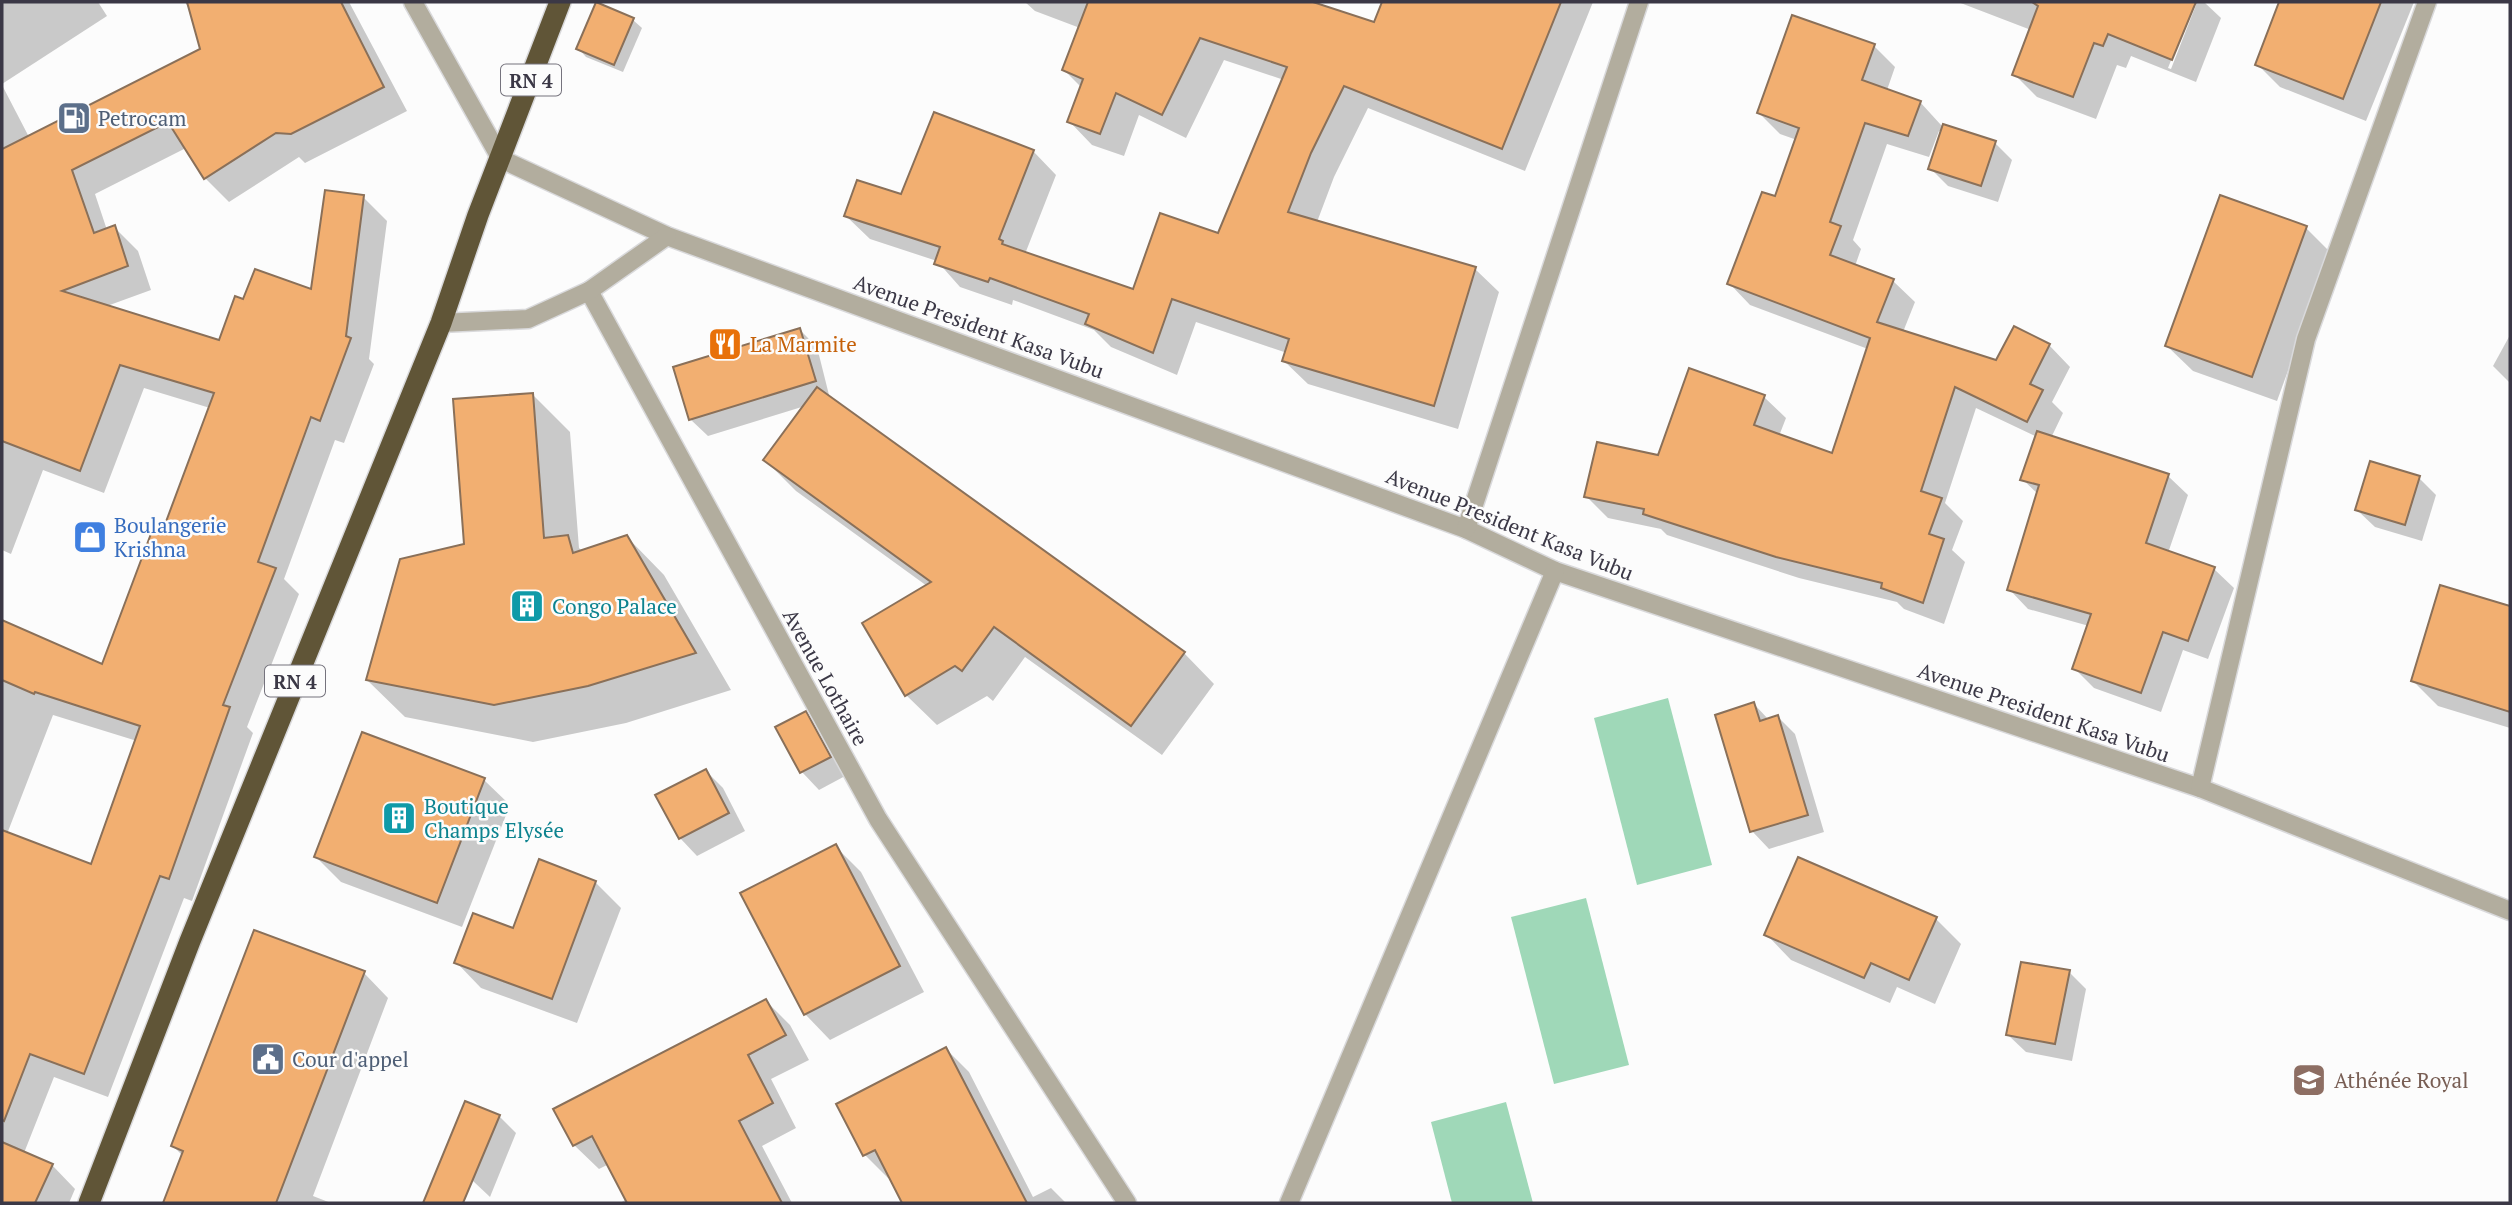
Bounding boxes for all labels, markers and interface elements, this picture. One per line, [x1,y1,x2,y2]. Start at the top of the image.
road number: RN 4 [501,64,561,96]
fuel station icon: Petrocam [55,99,93,137]
place label: Petrocam [98,104,186,132]
street label: Avenue President Kasa Vubu [850,268,1108,384]
restaurant icon: La Marmite [706,325,744,363]
place label: La Marmite [750,330,857,358]
street label: Avenue President Kasa Vubu [1382,461,1638,587]
place label: Boulangerie Krishna [114,511,227,563]
shop icon: Boulangerie Krishna [71,518,109,556]
building icon: Congo Palace [508,587,546,625]
place label: Congo Palace [552,592,677,620]
street label: Avenue Lothaire [777,604,875,750]
street label: Avenue President Kasa Vubu [1914,656,2174,768]
road number: RN 4 [265,666,325,696]
place label: Boutique Champs Elysée [424,792,564,844]
building icon: Boutique Champs Elysée [380,799,418,837]
public building icon: Cour d'appel [249,1040,287,1078]
place label: Cour d'appel [292,1045,409,1073]
school or university icon: Athénée Royal [2290,1061,2328,1099]
place label: Athénée Royal [2334,1066,2468,1094]

